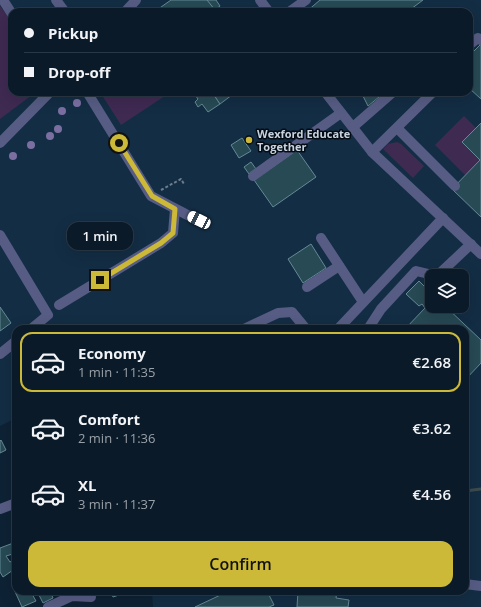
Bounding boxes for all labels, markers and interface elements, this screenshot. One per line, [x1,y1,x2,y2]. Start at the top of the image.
text: Pickup [48,23,98,43]
text: Drop-off [48,62,110,82]
place label: Wexford Educate Together [257,126,351,154]
route start [110,134,128,152]
marker: Wexford Educate Together [244,135,254,145]
car [186,209,212,231]
callout: 1 min [67,222,133,250]
text: 1 min [82,227,118,245]
map controls [425,269,469,313]
button: layers [425,269,469,313]
route end [91,271,109,289]
text: Economy [78,343,146,363]
icon: car [30,344,66,380]
text: €2.68 [413,352,451,372]
text: 1 min · 11:35 [78,363,155,381]
text: Comfort [78,409,140,429]
icon: car [30,410,66,446]
text: €3.62 [413,418,451,438]
text: 2 min · 11:36 [78,429,155,447]
text: XL [78,475,96,495]
icon: car [30,476,66,512]
text: €4.56 [413,484,451,504]
text: 3 min · 11:37 [78,495,155,513]
button: Confirm [28,541,453,587]

